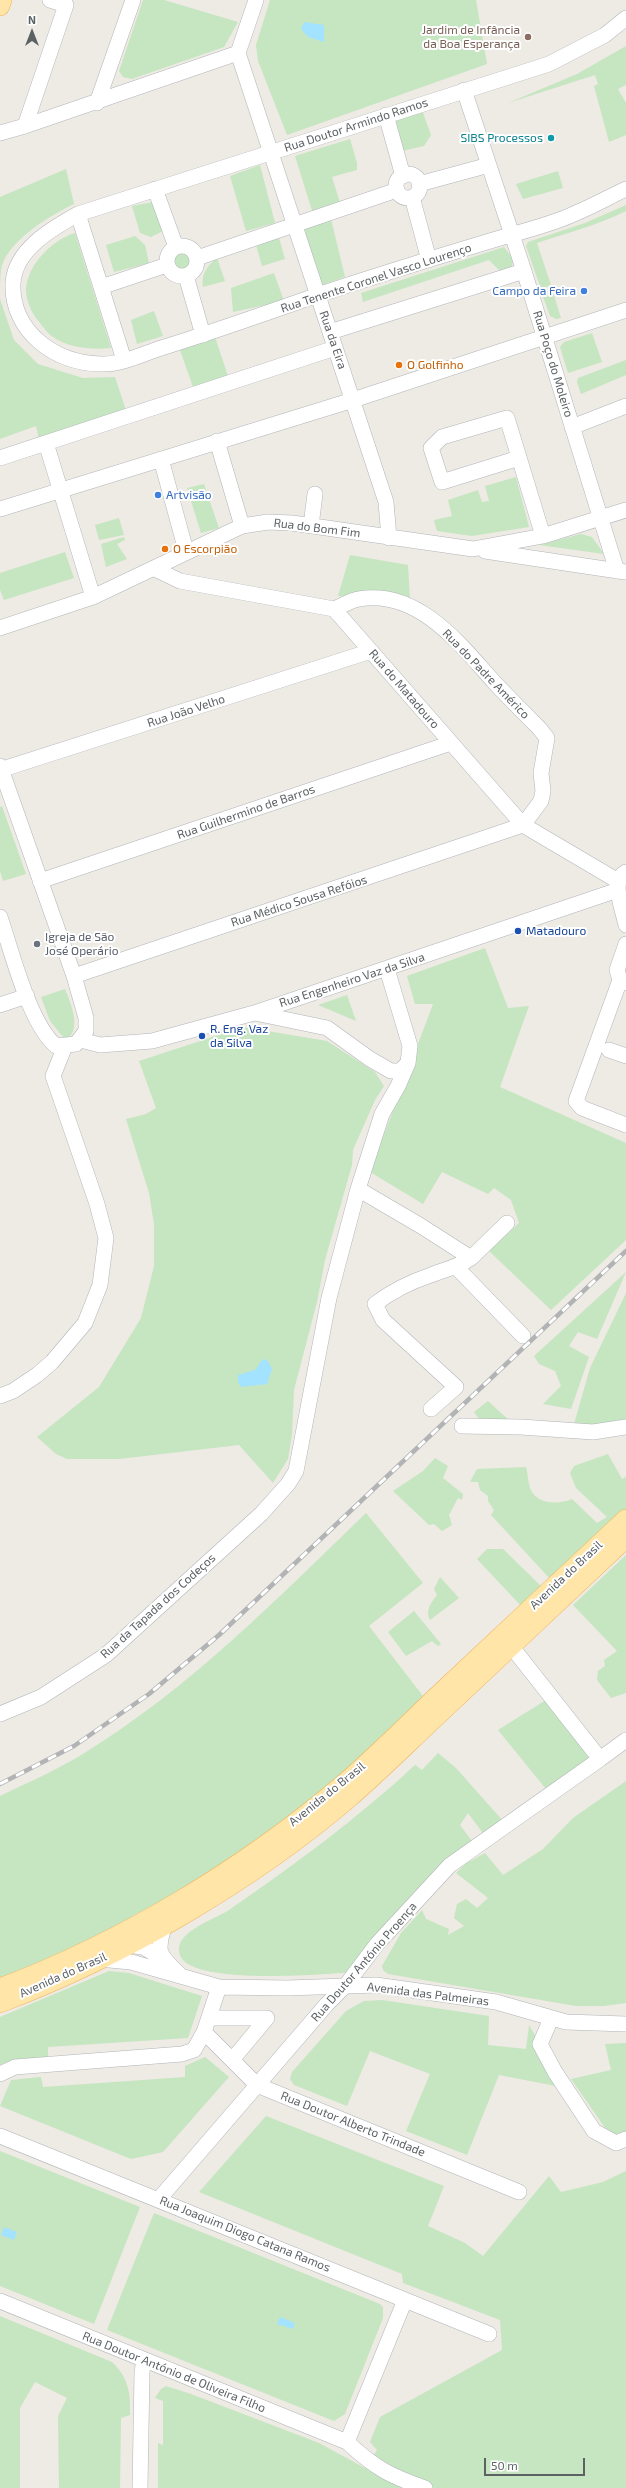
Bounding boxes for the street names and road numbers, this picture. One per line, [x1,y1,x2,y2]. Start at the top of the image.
street label: Rua Doutor Armindo Ramos [282,95,430,155]
street label: Rua Tenente Coronel Vasco Lourenço [279,240,473,316]
street label: Rua da Eira [316,309,350,371]
street label: Rua Poço do Moleiro [530,309,576,419]
street label: Rua do Bom Fim [273,516,361,540]
street label: Rua do Padre Américo [440,626,532,722]
street label: Rua do Matadouro [366,646,442,732]
street label: Rua João Velho [145,692,227,730]
street label: Rua Guilhermino de Barros [175,782,317,842]
street label: Rua Médico Sousa Refóios [229,872,369,930]
street label: Rua Engenheiro Vaz da Silva [277,950,427,1010]
street label: Avenida do Brasil [527,1538,605,1612]
street label: Rua da Tapada dos Codeços [97,1550,219,1662]
street label: Avenida do Brasil [286,1759,368,1829]
street label: Rua Doutor António Proença [308,1899,420,2025]
street label: Avenida do Brasil [17,1949,109,2001]
street label: Avenida das Palmeiras [366,1979,490,2009]
street label: Rua Doutor Alberto Trindade [279,2088,427,2160]
street label: Rua Joaquim Diogo Catana Ramos [157,2193,333,2275]
street label: Rua Doutor António de Oliveira Filho [80,2329,268,2415]

